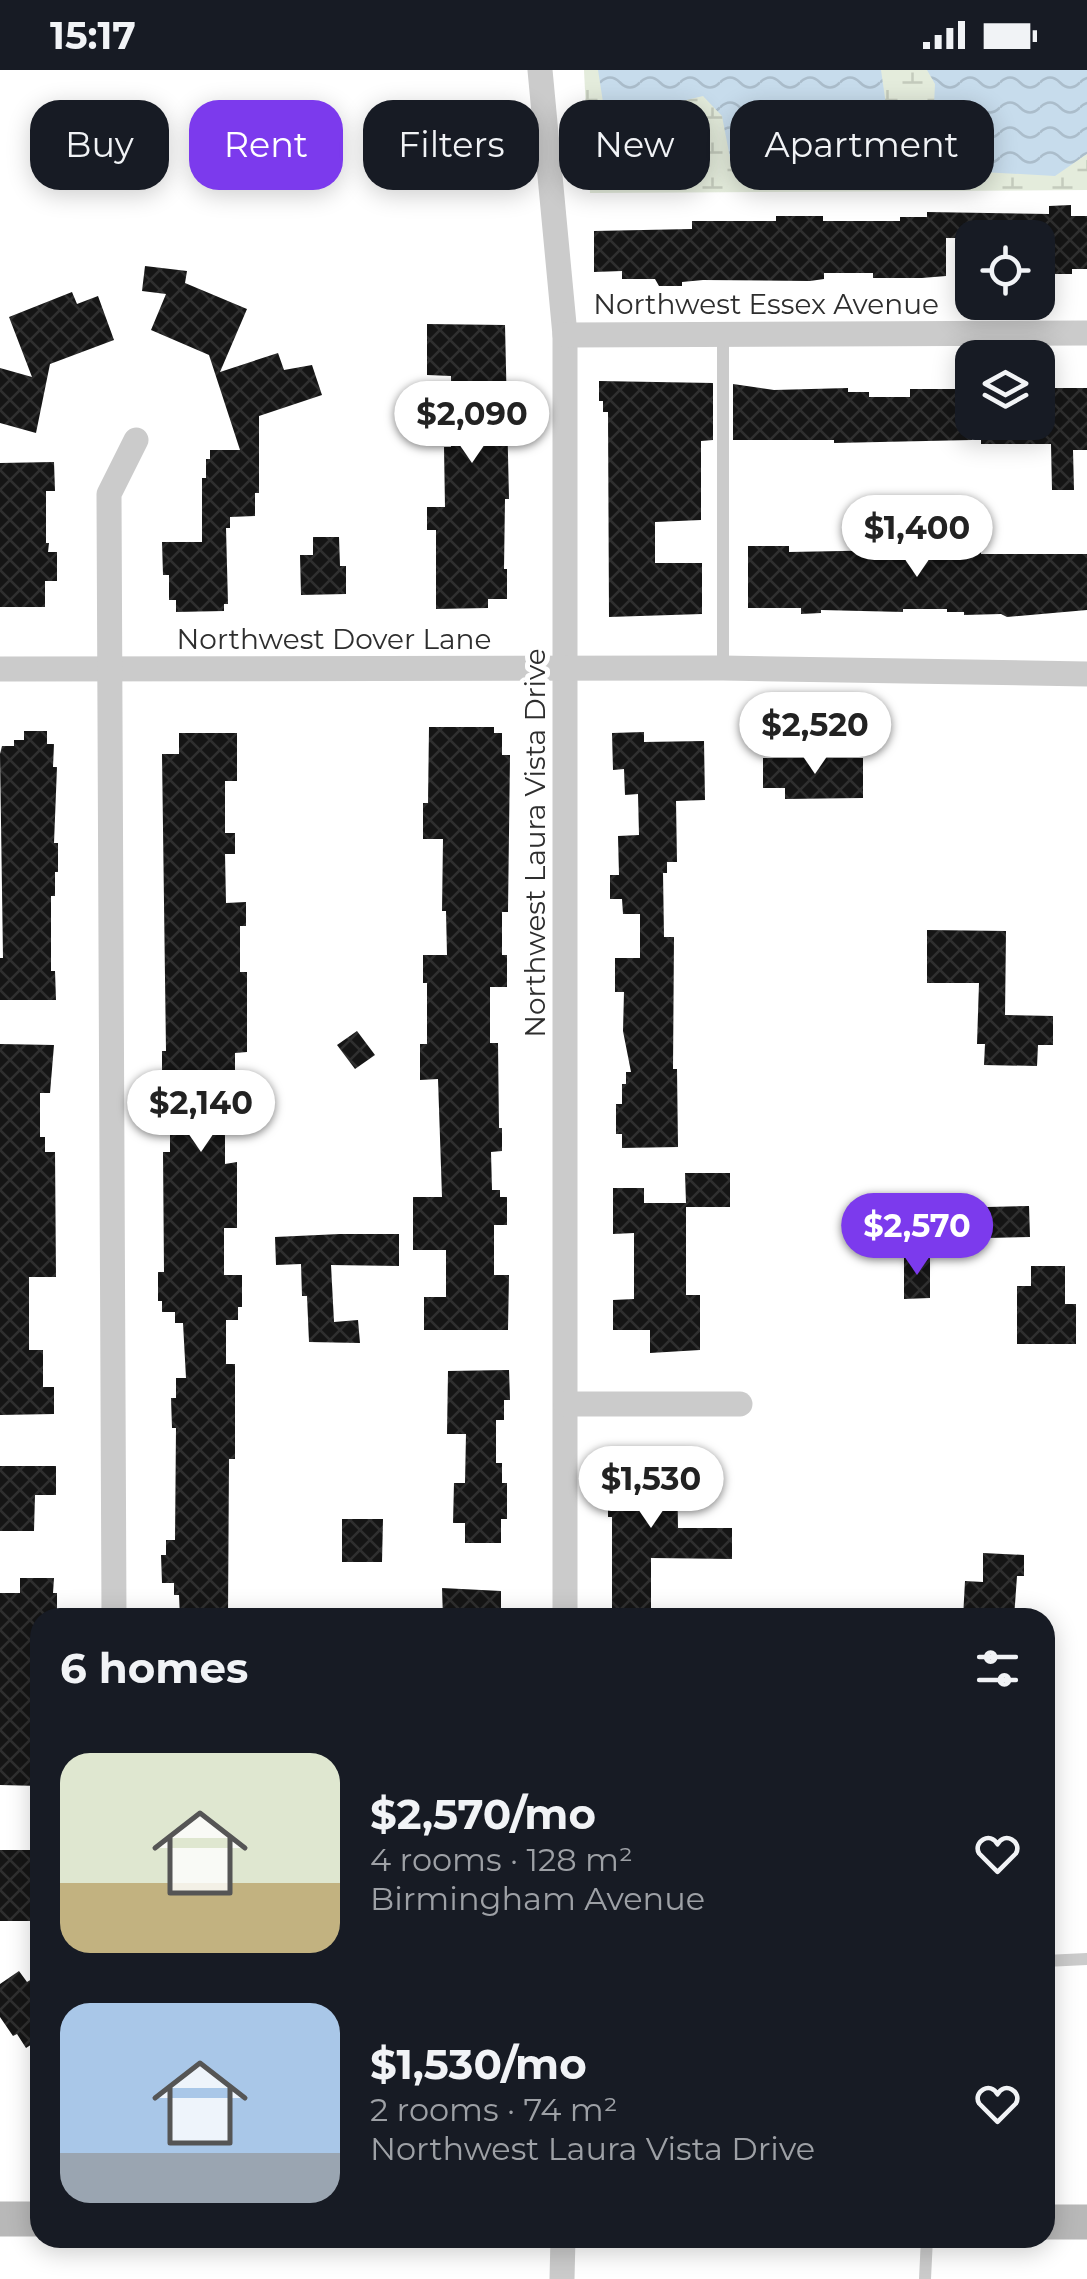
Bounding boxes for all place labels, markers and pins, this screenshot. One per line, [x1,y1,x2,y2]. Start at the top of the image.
pin: $2,090 [391,381,553,466]
pin: $1,400 [836,495,998,580]
pin: $2,520 [734,692,896,777]
pin: $2,140 [120,1070,282,1155]
pin: $2,570 [836,1193,998,1278]
pin: $1,530 [570,1446,732,1531]

